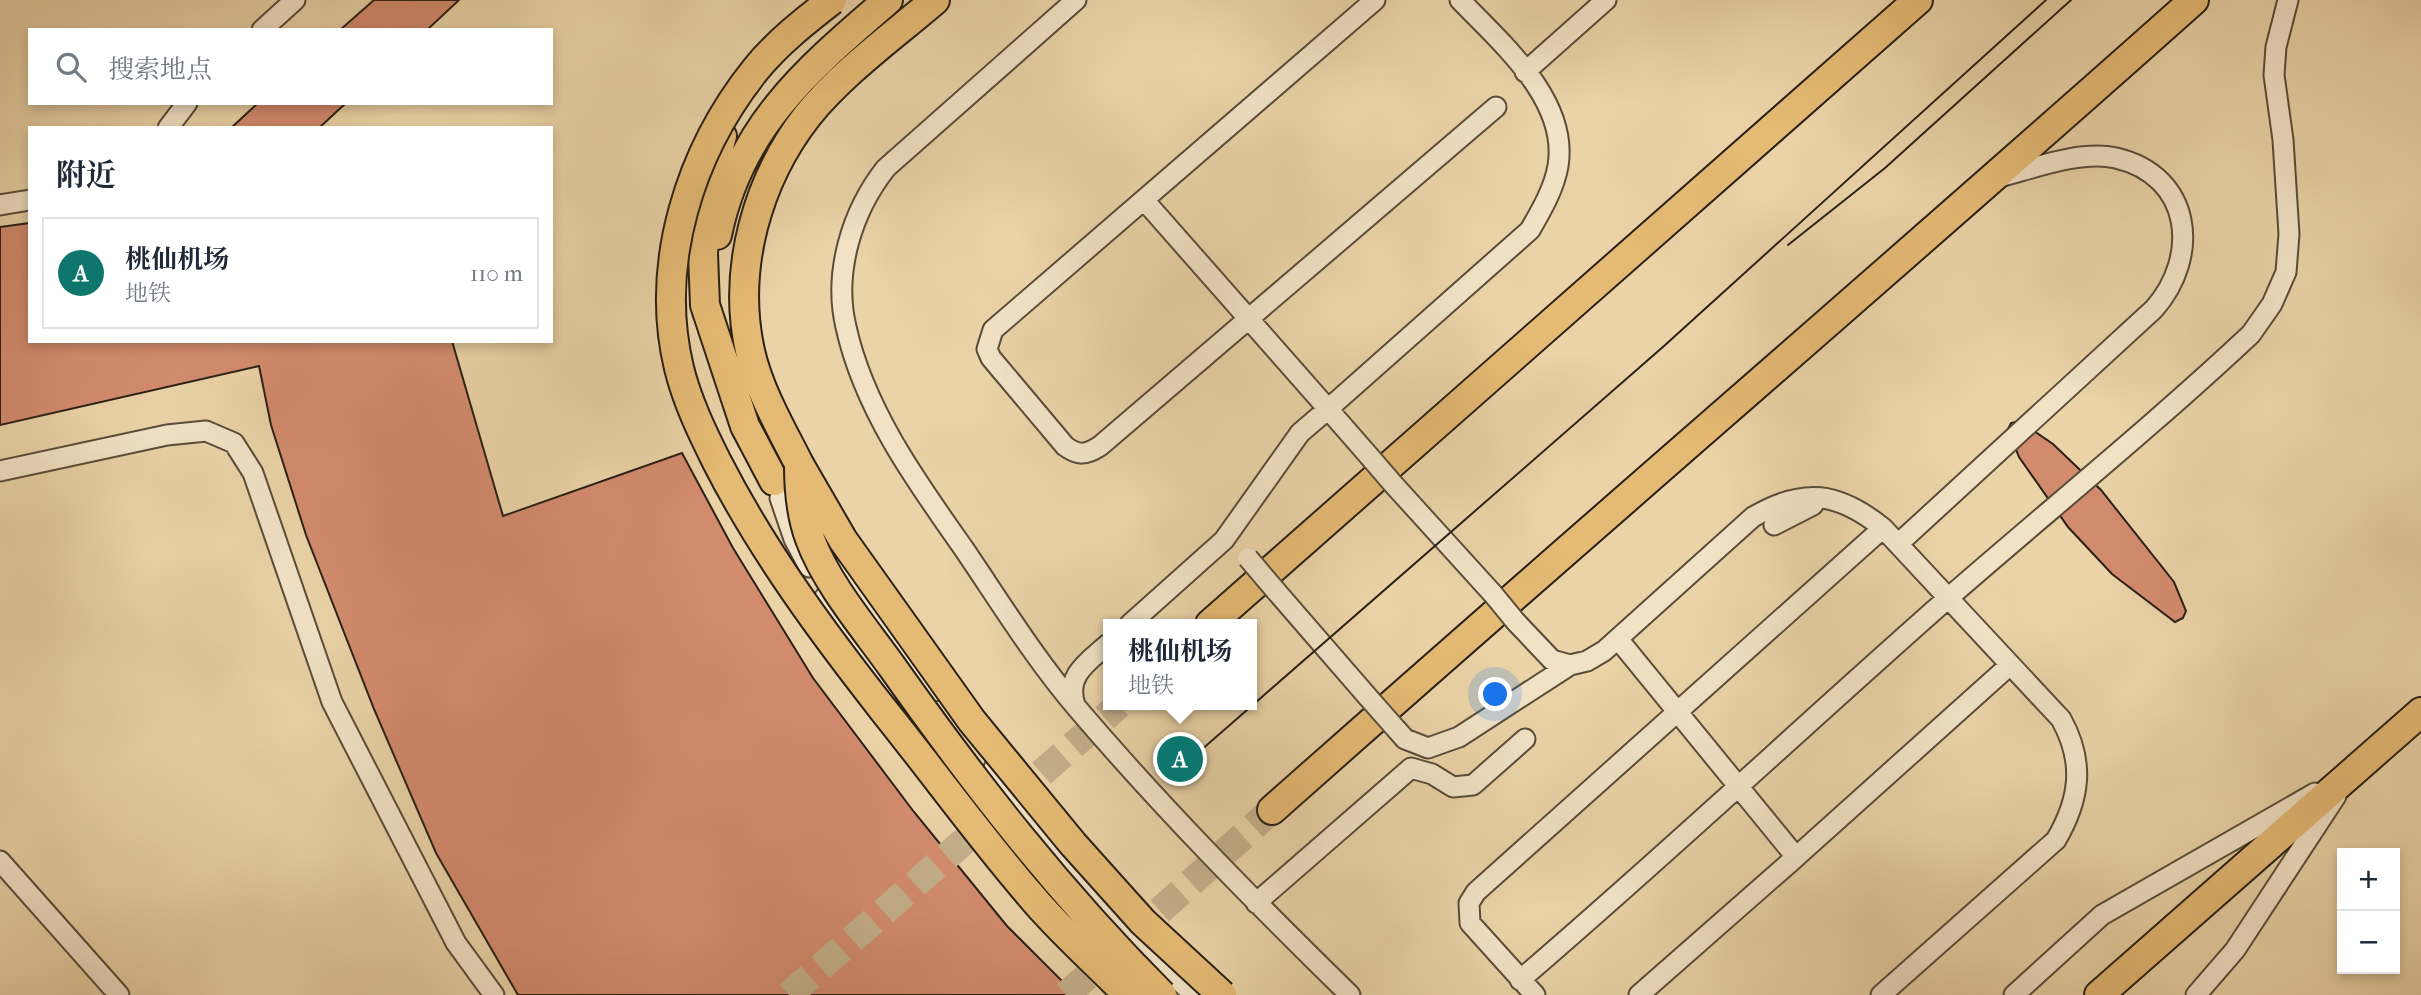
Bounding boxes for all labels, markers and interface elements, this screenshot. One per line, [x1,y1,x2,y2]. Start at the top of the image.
search box [28,28,553,105]
icon: search [52,48,90,86]
text: 搜索地点 [108,54,212,85]
text: 附近 [56,158,116,193]
text: 桃仙机场 [125,244,229,275]
text: A [74,260,88,287]
text: 110 m [470,260,523,287]
text: 地铁 [125,280,171,307]
popup [1103,619,1257,710]
text: 桃仙机场 [1128,636,1232,667]
text: 地铁 [1128,672,1174,699]
your location [1478,677,1512,711]
pin: A [1157,733,1203,785]
map controls [2337,848,2400,974]
button: + [2337,848,2400,911]
button: − [2337,911,2400,974]

